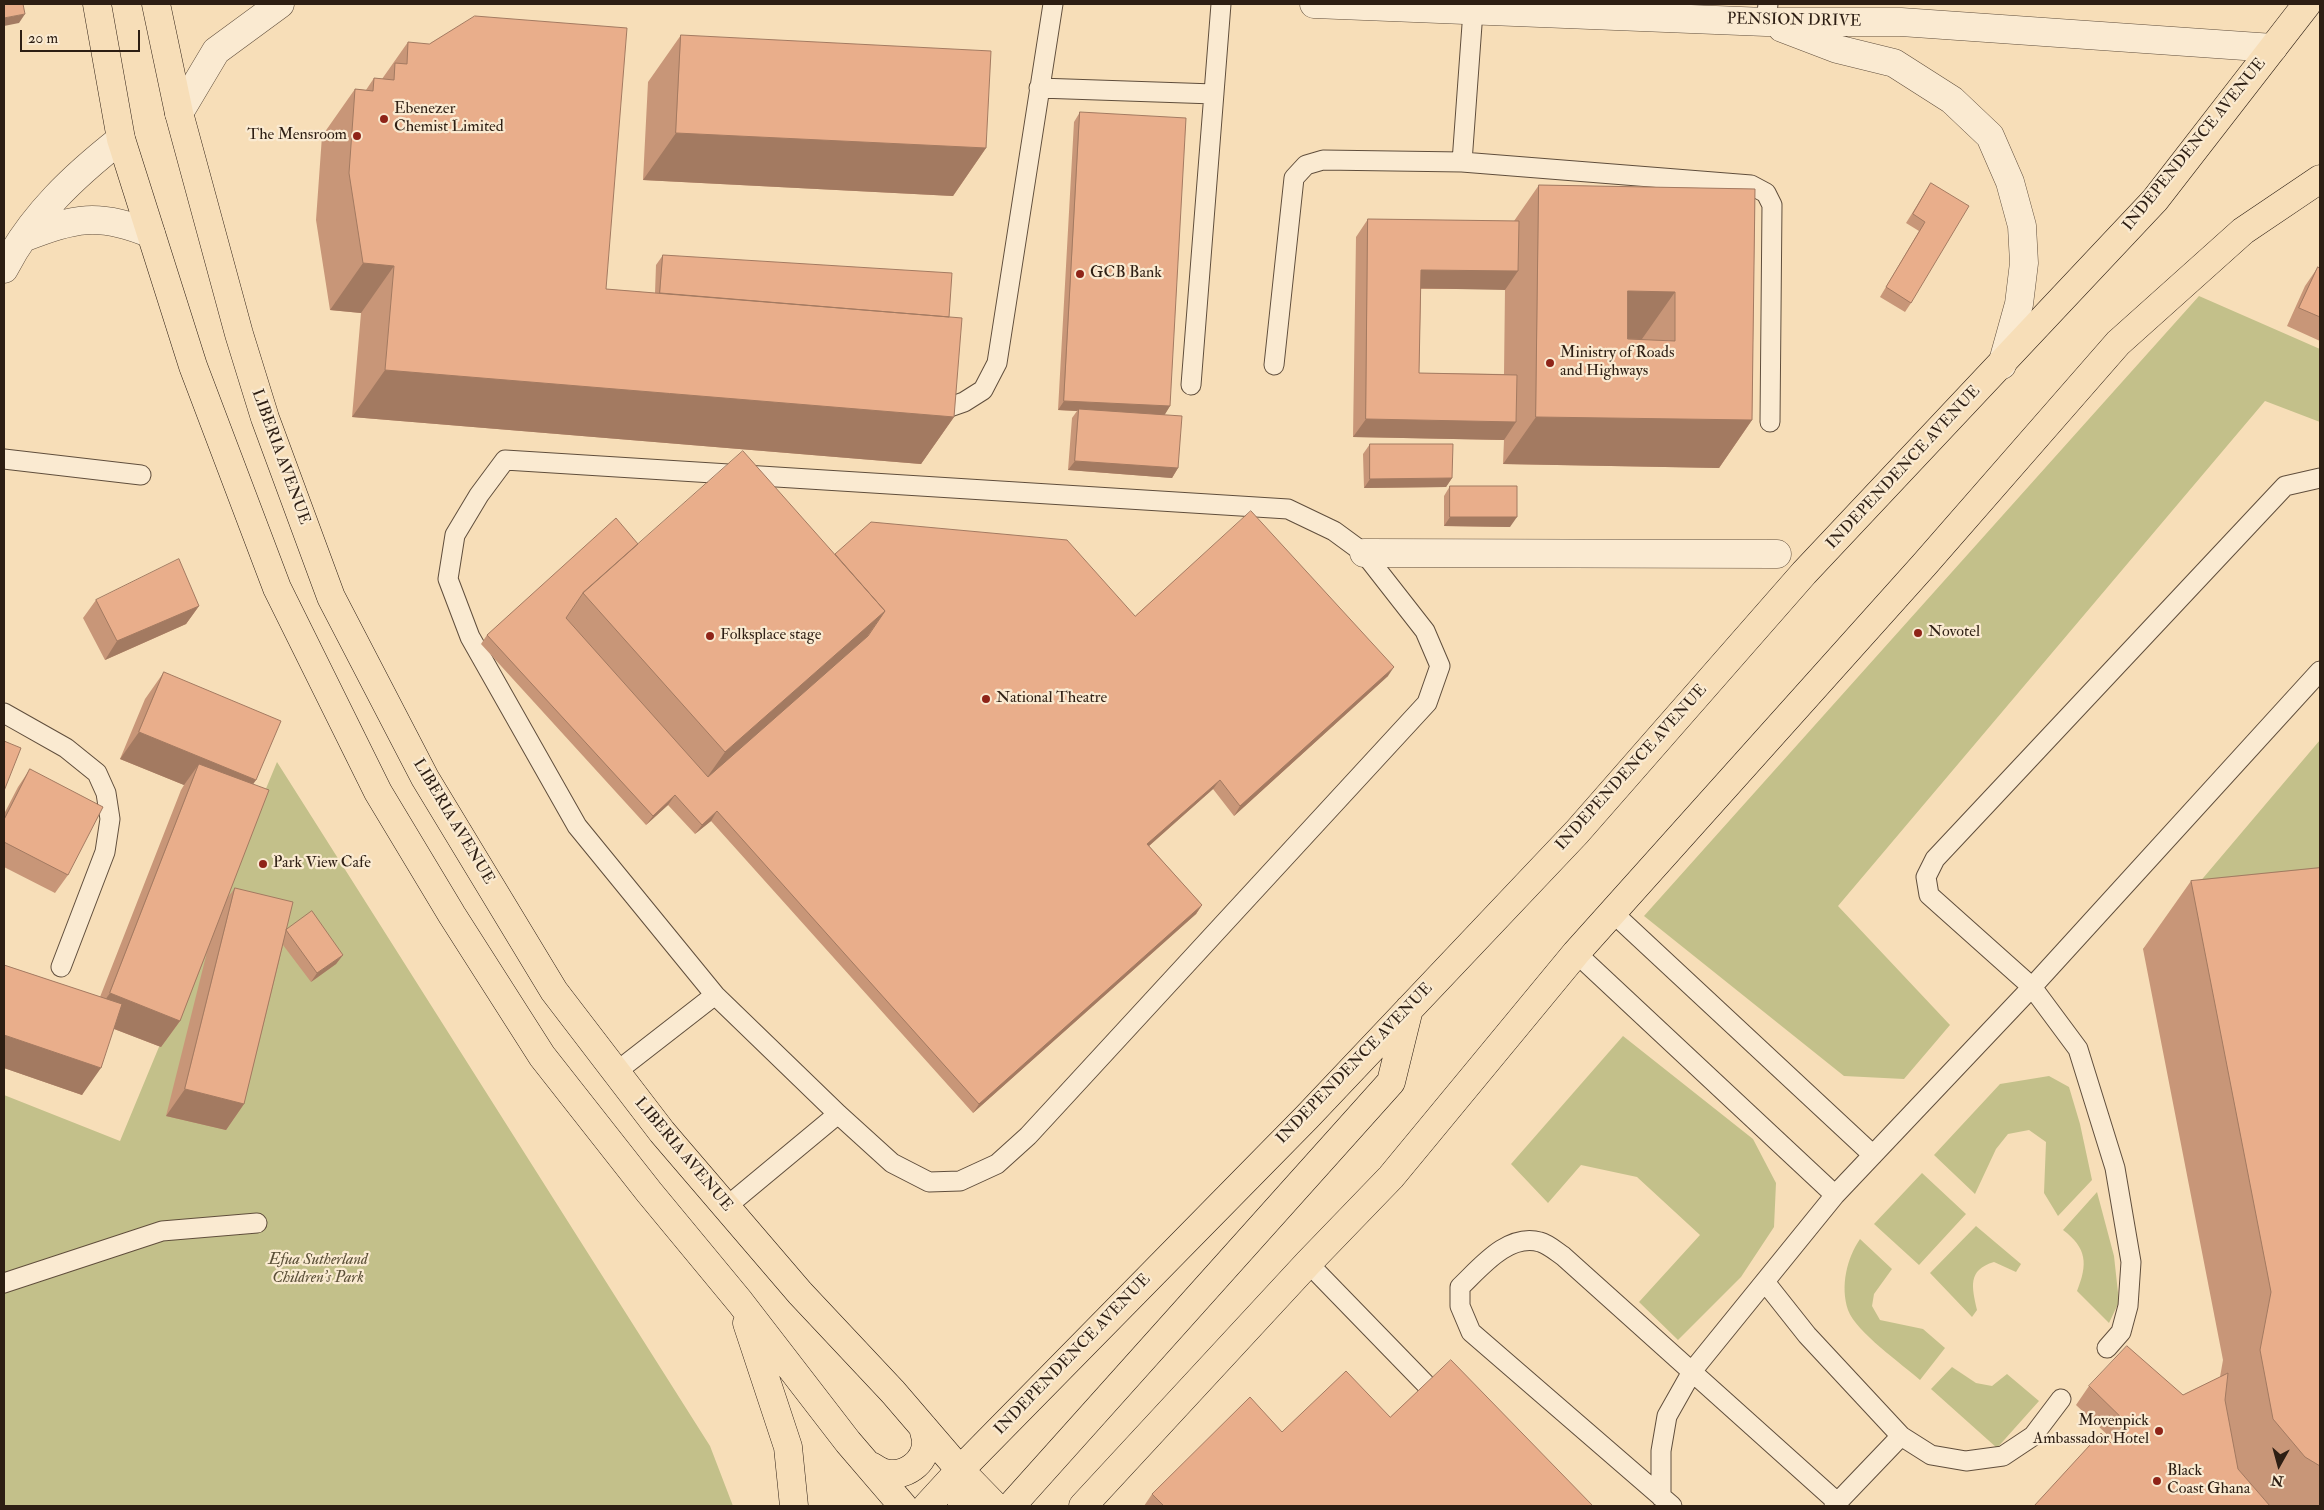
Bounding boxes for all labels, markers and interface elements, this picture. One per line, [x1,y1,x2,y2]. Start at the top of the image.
street label: PENSION DRIVE [1727,10,1861,32]
scale bar [22,20,142,52]
text: 20 m [28,29,58,48]
street label: INDEPENDENCE AVENUE [2119,55,2271,235]
place label: Ebenezer Chemist Limited [394,100,504,138]
marker: Ebenezer Chemist Limited [378,113,390,125]
place label: The Mensroom [247,126,347,146]
marker: The Mensroom [351,130,363,142]
place label: GCB Bank [1090,264,1162,284]
marker: GCB Bank [1074,268,1086,280]
place label: Ministry of Roads and Highways [1560,344,1674,382]
marker: Ministry of Roads and Highways [1544,357,1556,369]
street label: INDEPENDENCE AVENUE [1823,382,1985,554]
street label: LIBERIA AVENUE [247,387,313,527]
place label: Novotel [1928,623,1980,643]
place label: Folksplace stage [720,626,821,646]
marker: Novotel [1912,627,1924,639]
marker: Folksplace stage [704,630,716,642]
street label: INDEPENDENCE AVENUE [1552,681,1712,855]
place label: National Theatre [996,689,1107,709]
marker: National Theatre [980,693,992,705]
street label: LIBERIA AVENUE [408,756,498,888]
place label: Park View Cafe [273,854,371,874]
marker: Park View Cafe [257,858,269,870]
street label: INDEPENDENCE AVENUE [1273,979,1437,1149]
street label: LIBERIA AVENUE [630,1094,736,1216]
park label: Efua Sutherland Children's Park [268,1251,368,1289]
street label: INDEPENDENCE AVENUE [991,1270,1155,1440]
place label: Movenpick Ambassador Hotel [2033,1412,2149,1450]
marker: Movenpick Ambassador Hotel [2153,1425,2165,1437]
north arrow [2254,1440,2304,1490]
place label: Black Coast Ghana [2167,1462,2250,1500]
text: N [2270,1471,2284,1490]
marker: Black Coast Ghana [2151,1475,2163,1487]

